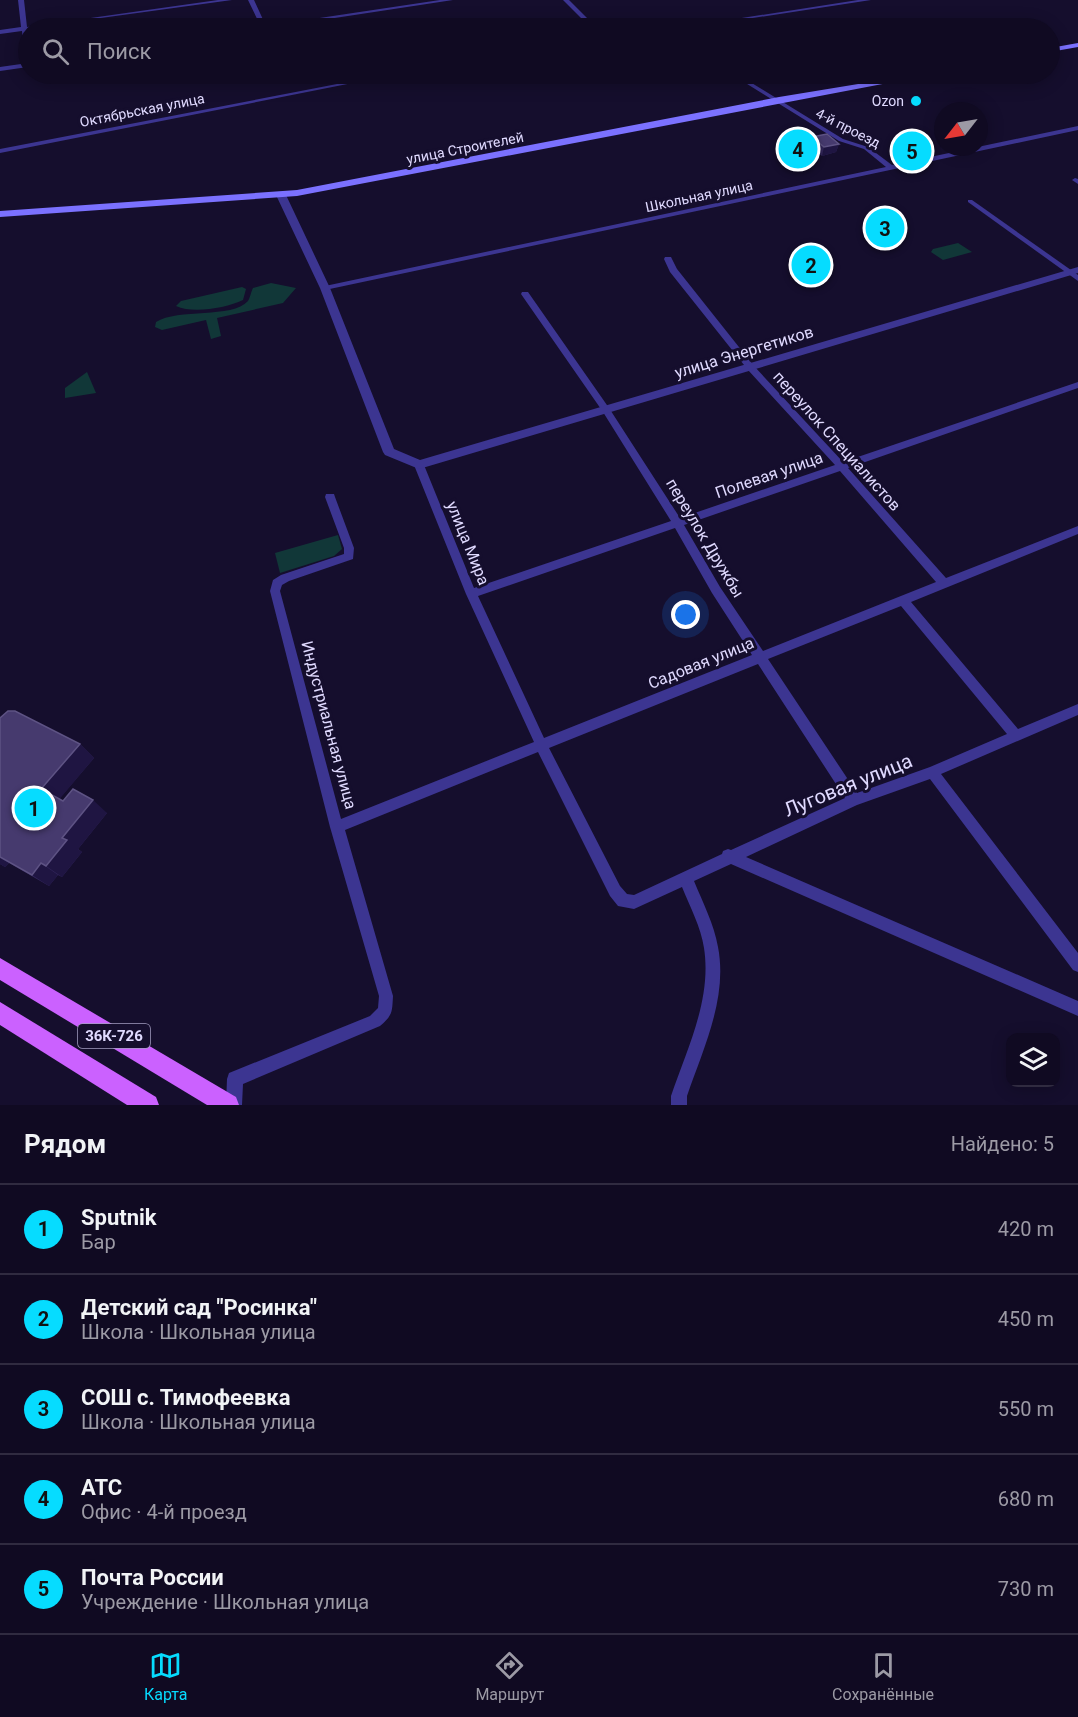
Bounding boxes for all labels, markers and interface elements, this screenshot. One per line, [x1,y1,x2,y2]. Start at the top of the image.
search box [18,18,1060,84]
icon: search [39,35,72,68]
text: Поиск [87,39,151,64]
street label: Октябрьская улица [78,90,206,130]
place label: Ozon [872,93,904,109]
marker: Ozon [909,94,923,108]
north arrow [934,102,988,156]
street label: 4-й проезд [813,105,883,151]
pin: 4 [778,126,818,172]
pin: 5 [892,128,932,174]
street label: улица Строителей [405,129,525,167]
street label: Школьная улица [644,177,754,215]
pin: 3 [866,206,904,250]
pin: 2 [792,242,830,288]
street label: улица Энергетиков [672,322,816,382]
street label: переулок Специалистов [769,367,905,515]
street label: Полевая улица [713,448,825,502]
street label: переулок Дружбы [662,475,748,601]
street label: улица Мира [443,498,493,588]
your location [671,600,700,629]
street label: Садовая улица [645,633,757,693]
street label: Индустриальная улица [297,639,361,811]
street label: Луговая улица [780,748,916,822]
pin: 1 [15,786,54,830]
road number: 36К-726 [78,1024,150,1048]
map controls [1006,1033,1060,1087]
button: layers [1006,1033,1060,1087]
text: Рядом [24,1129,106,1159]
text: Найдено: 5 [951,1132,1054,1156]
text: Sputnik [81,1205,157,1230]
text: 1 [38,1217,49,1241]
text: 420 m [998,1217,1054,1241]
text: Бар [81,1230,116,1254]
text: Детский сад "Росинка" [81,1295,317,1320]
text: 2 [38,1307,49,1331]
text: 450 m [998,1307,1054,1331]
text: Школа · Школьная улица [81,1320,316,1344]
text: СОШ с. Тимофеевка [81,1385,290,1410]
text: 3 [38,1397,49,1421]
text: 550 m [998,1397,1054,1421]
text: Школа · Школьная улица [81,1410,316,1434]
text: АТС [81,1475,122,1500]
text: 4 [38,1487,49,1511]
text: 680 m [998,1487,1054,1511]
text: Офис · 4-й проезд [81,1500,247,1524]
text: Почта России [81,1565,224,1590]
text: 5 [38,1577,49,1601]
text: 730 m [998,1577,1054,1601]
text: Учреждение · Школьная улица [81,1590,369,1614]
tab: Карта [144,1649,188,1704]
tab: Маршрут [475,1649,544,1704]
tab: Сохранённые [832,1649,934,1704]

